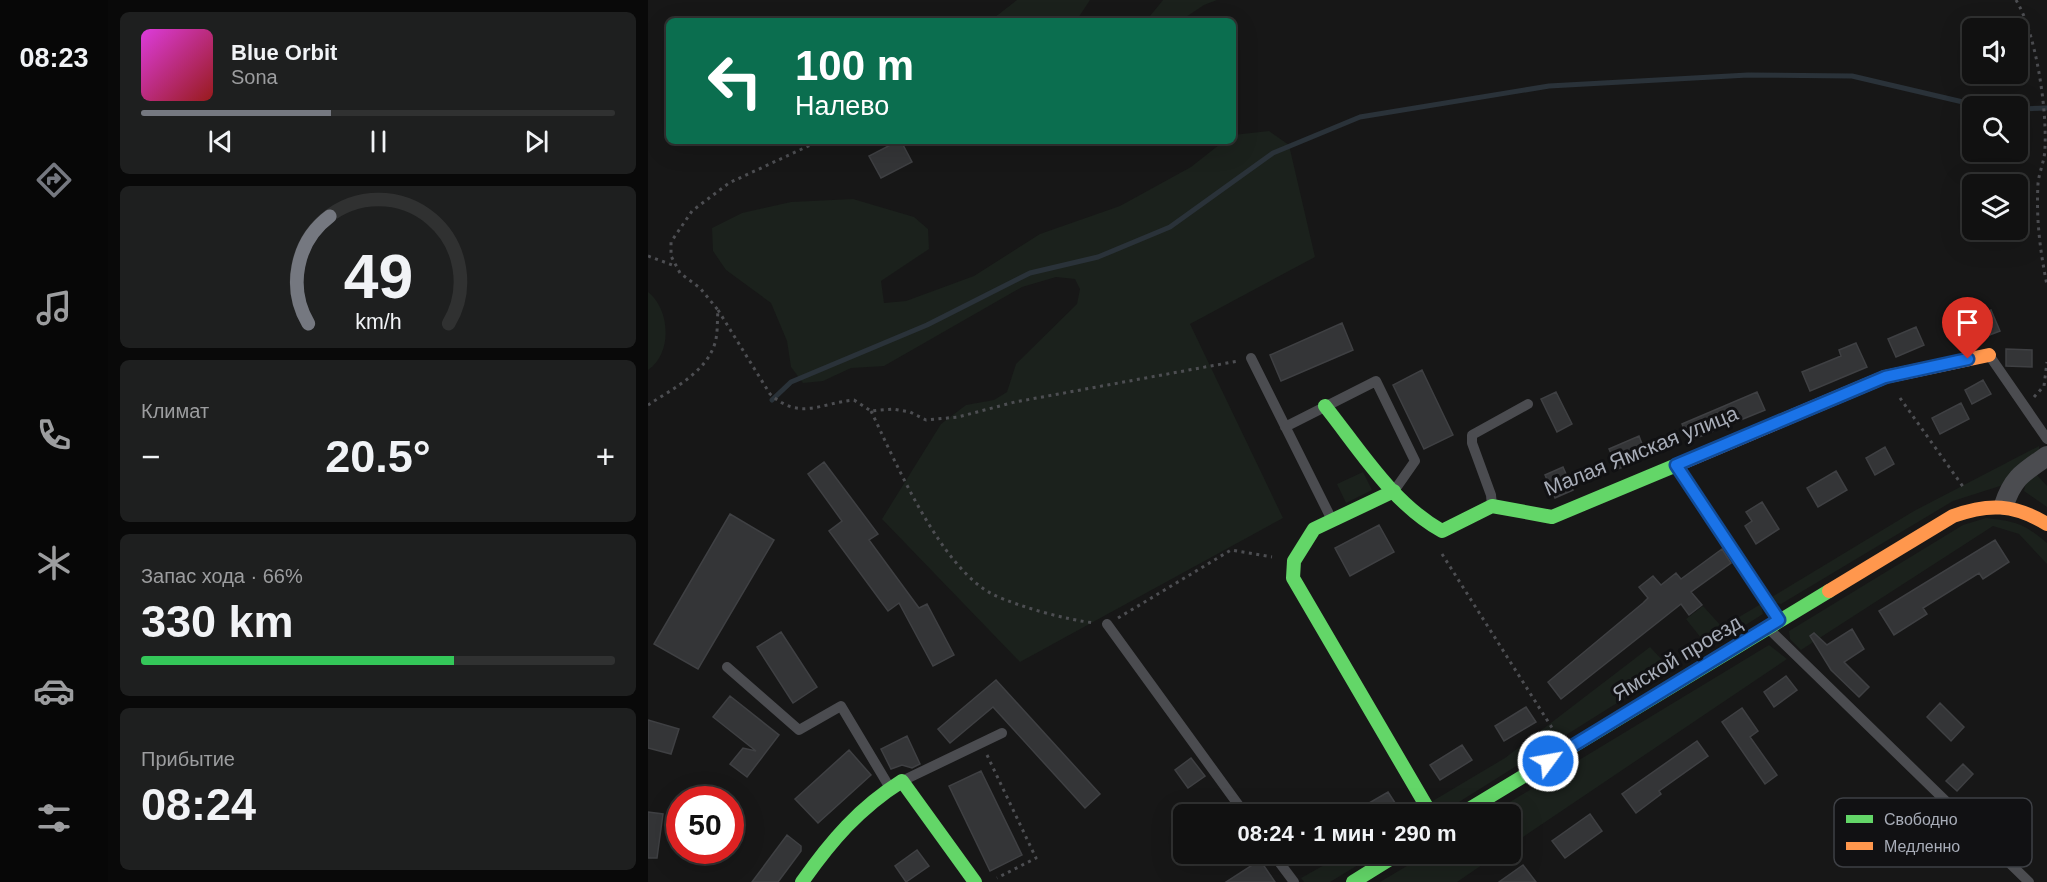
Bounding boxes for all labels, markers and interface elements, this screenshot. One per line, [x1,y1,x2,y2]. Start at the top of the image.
map controls [1962,18,2028,240]
button: sound [1962,18,2028,84]
text: Blue Orbit [231,40,337,65]
icon: left [696,42,774,120]
text: 100 m [795,42,914,89]
text: 08:23 [19,43,89,73]
text: Sona [231,66,278,88]
text: Налево [795,91,889,121]
button: search [1962,96,2028,162]
icon: previous [204,125,237,158]
icon: pause [362,125,395,158]
icon: next [520,125,553,158]
icon: directions [33,159,75,201]
button: layers [1962,174,2028,240]
text: 49 [343,242,413,311]
icon: music [33,287,75,329]
pin [1942,297,1993,359]
icon: arrive [1951,306,1984,339]
text: km/h [355,310,401,334]
text: Климат [141,400,209,422]
street label: Малая Ямская улица [1541,401,1741,500]
icon: phone [33,414,75,456]
text: 20.5° [325,431,431,482]
text: − [141,438,160,475]
text: + [596,438,615,475]
icon: climate [33,542,75,584]
text: Запас хода · 66% [141,565,303,587]
text: 330 km [141,596,294,647]
street label: Ямской проезд [1608,610,1745,705]
icon: car [33,670,75,712]
position arrow [1516,729,1580,793]
text: Прибытие [141,748,235,770]
text: 08:24 [141,779,256,830]
speed limit sign: 50 [666,786,744,864]
icon: filters [33,797,75,839]
legend [1834,798,2032,867]
text: Свободно [1884,811,1958,828]
text: 08:24 · 1 мин · 290 m [1237,821,1457,846]
text: Медленно [1884,838,1960,855]

